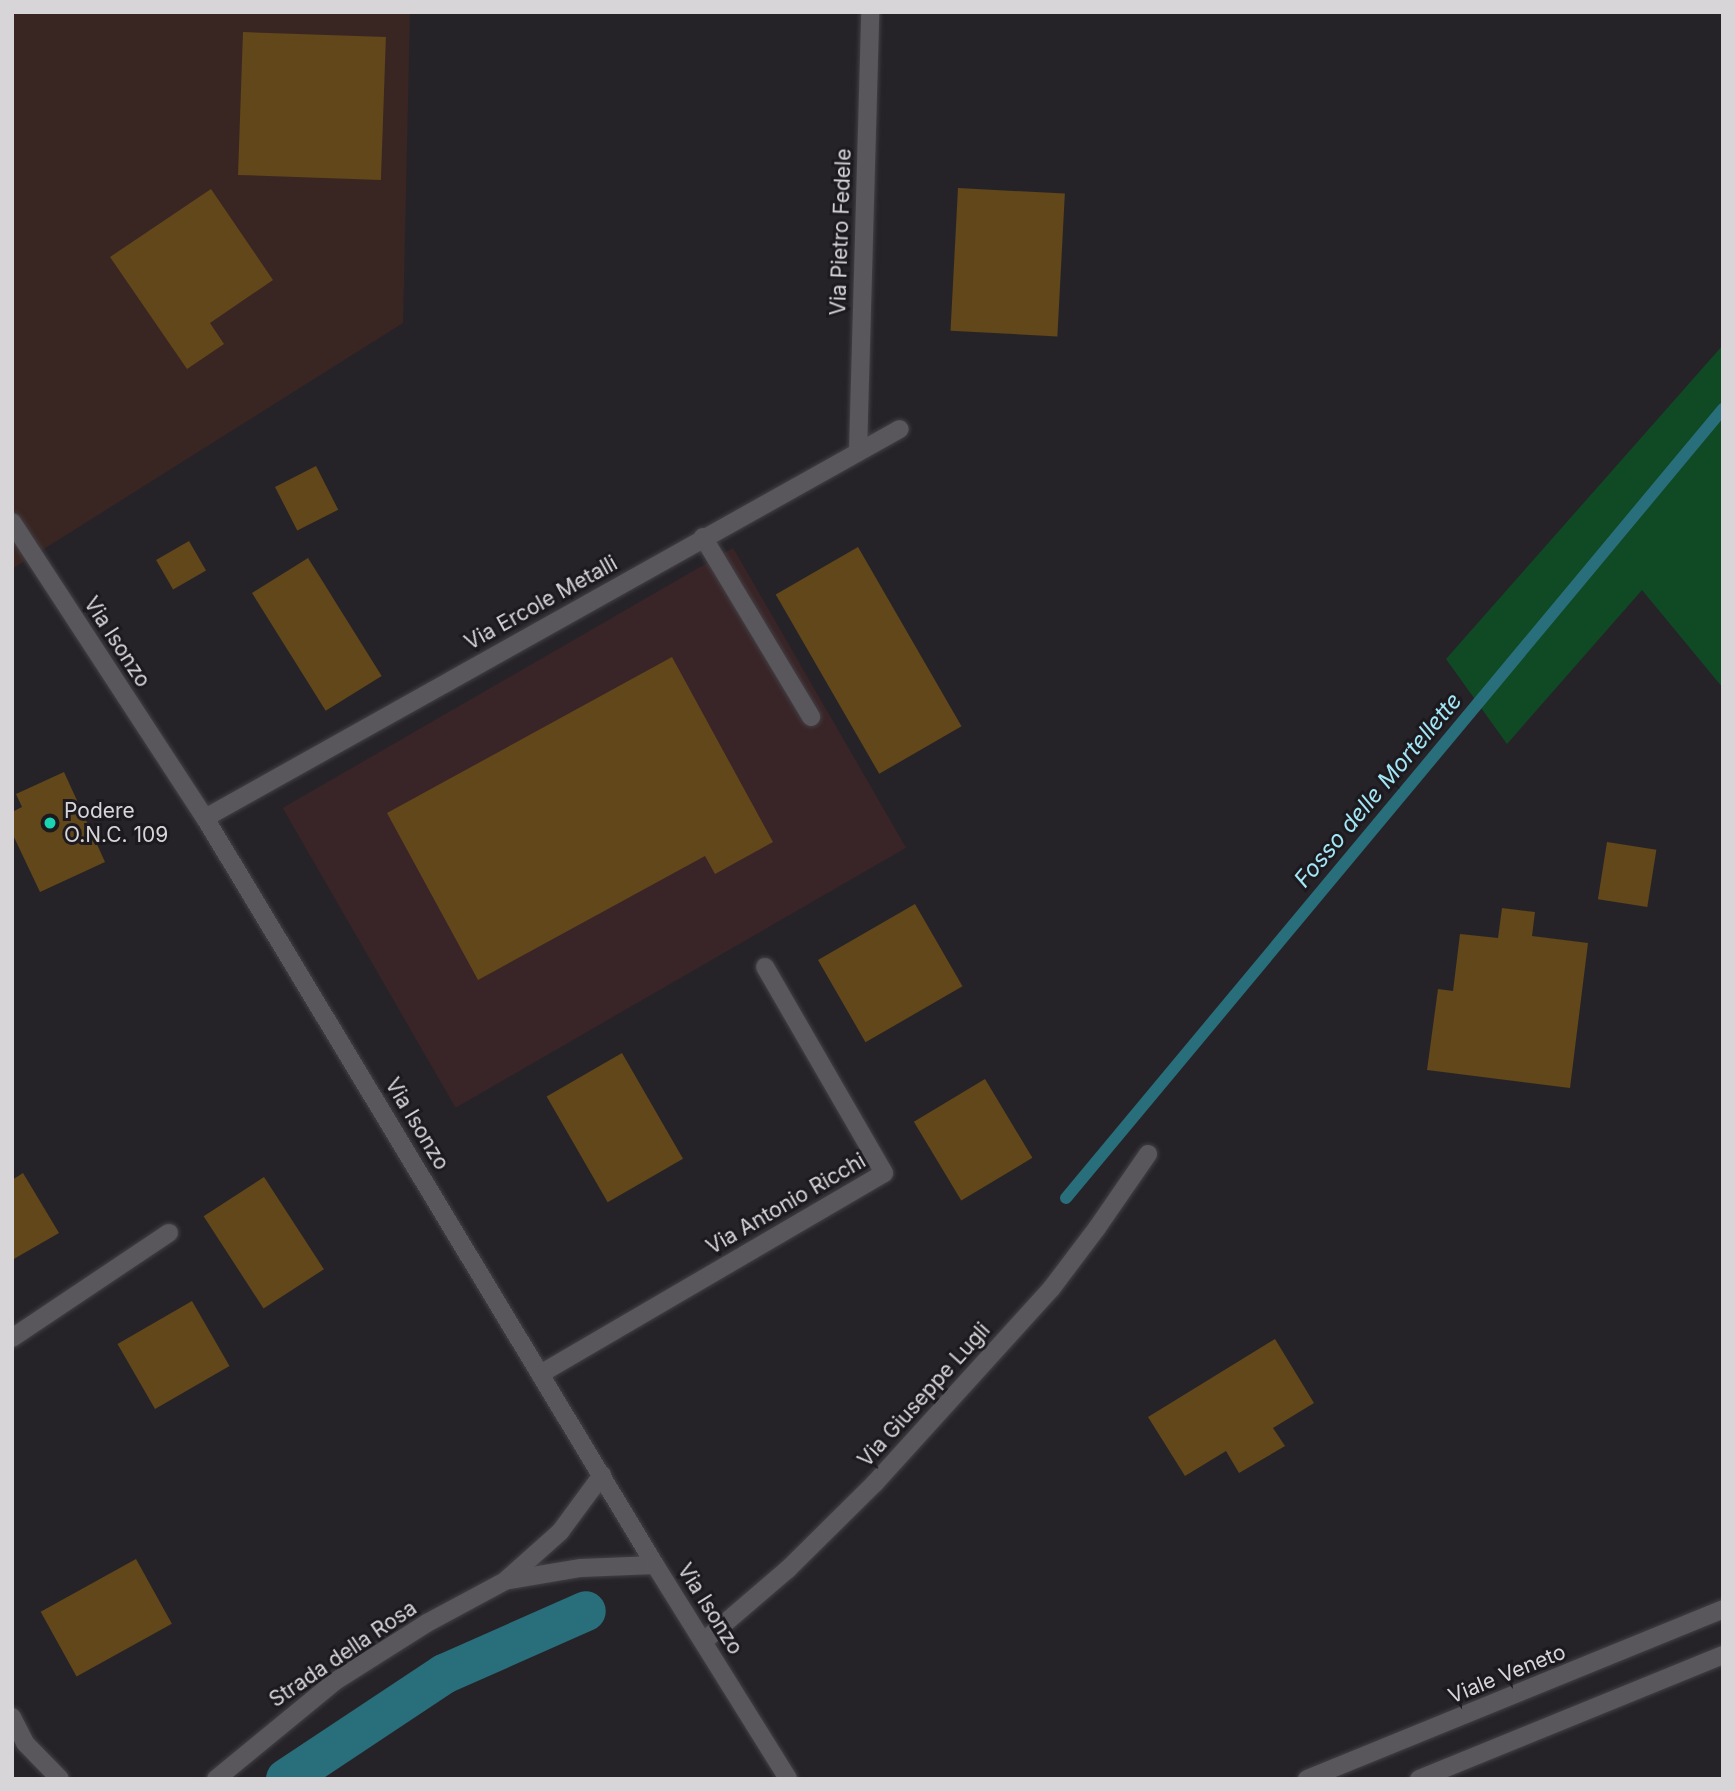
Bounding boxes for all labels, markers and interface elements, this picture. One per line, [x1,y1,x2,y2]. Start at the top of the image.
street label: Via Pietro Fedele [825,148,857,316]
street label: Via Ercole Metalli [460,551,622,655]
street label: Via Isonzo [78,592,156,692]
water label: Fosso delle Mortellette [1289,687,1467,893]
place label: Podere O.N.C. 109 [64,798,168,848]
marker: Podere O.N.C. 109 [42,815,58,831]
street label: Via Isonzo [380,1073,454,1175]
street label: Via Antonio Ricchi [702,1148,870,1260]
street label: Via Giuseppe Lugli [853,1318,995,1472]
street label: Via Isonzo [672,1559,748,1659]
street label: Strada della Rosa [265,1595,421,1713]
street label: Viale Veneto [1445,1639,1569,1709]

